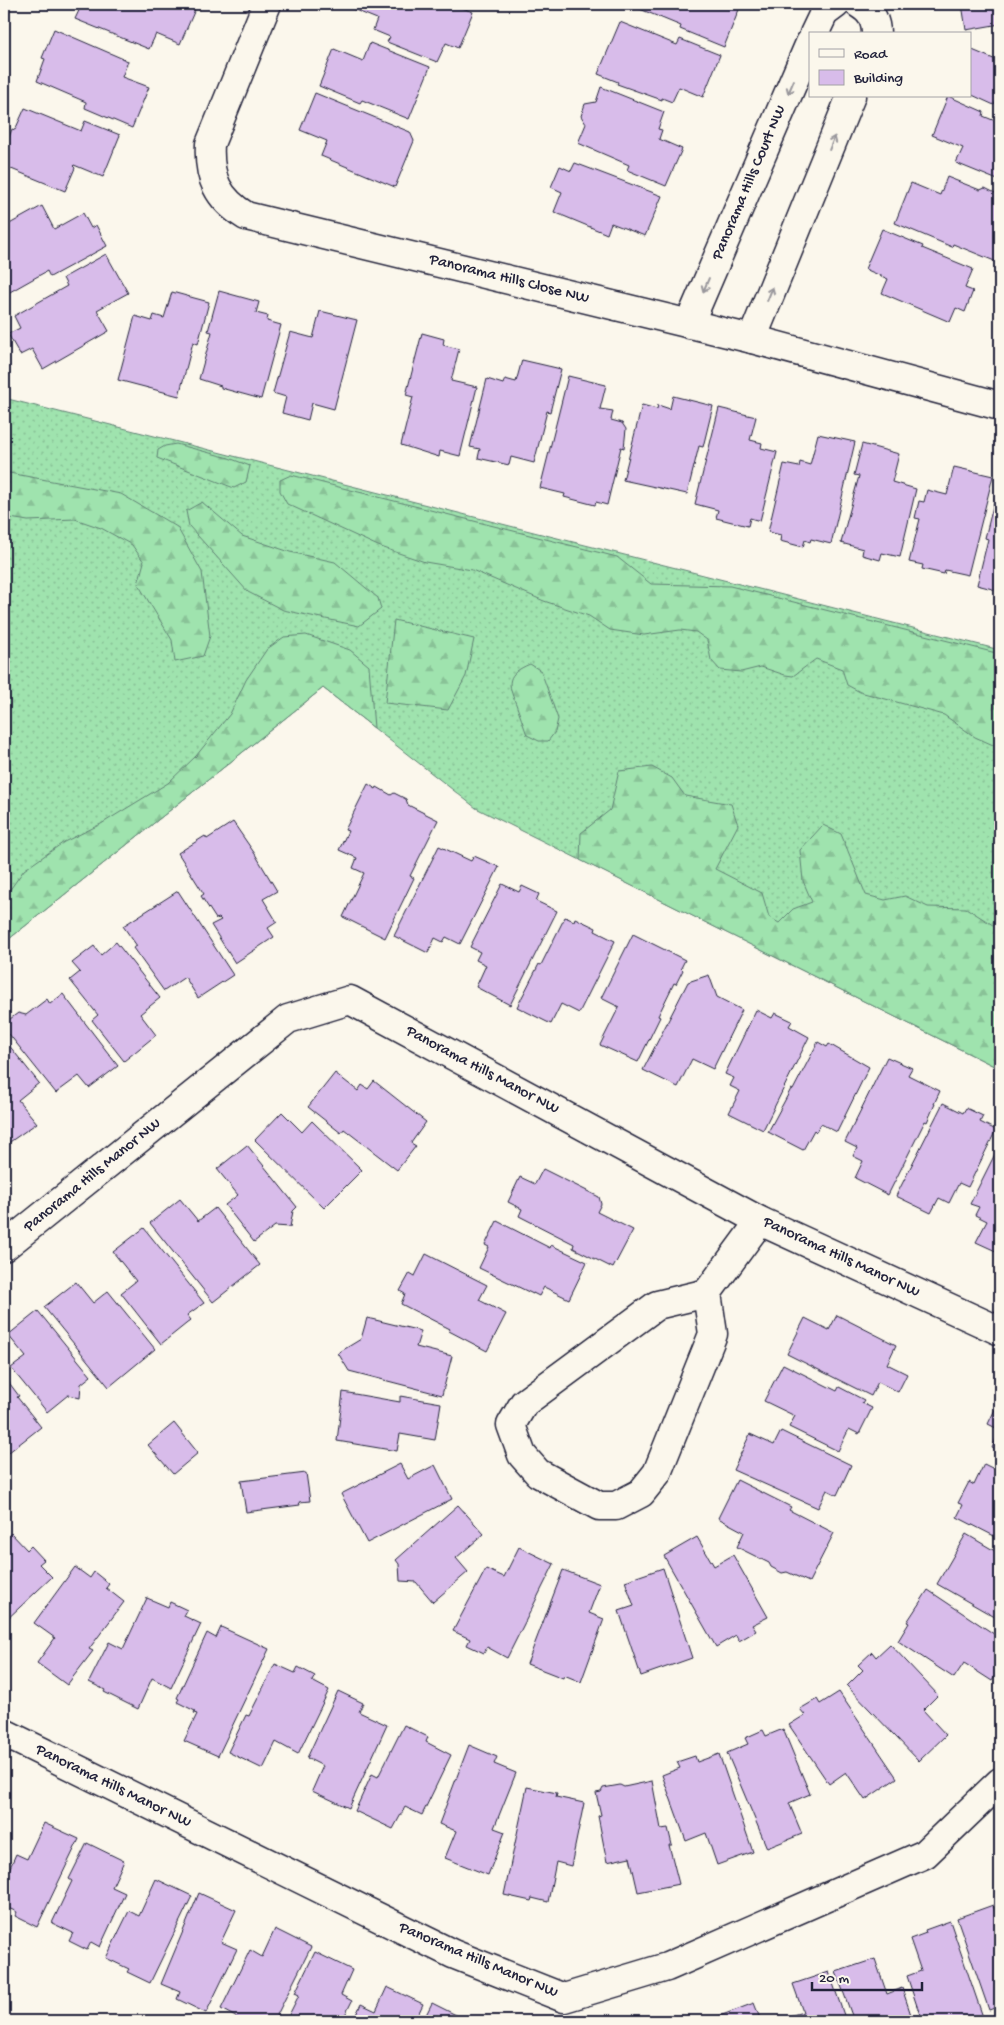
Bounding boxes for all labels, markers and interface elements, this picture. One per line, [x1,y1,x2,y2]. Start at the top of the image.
legend [809,32,972,98]
text: Road [854,46,888,64]
text: Building [853,70,903,88]
one-way arrow [786,79,795,94]
street label: Panorama Hills Court NW [708,103,791,264]
one-way arrow [828,136,837,151]
street label: Panorama Hills Close NW [426,251,591,309]
one-way arrow [701,277,710,292]
one-way arrow [766,287,776,302]
street label: Panorama Hills Manor NW [401,1022,562,1120]
street label: Panorama Hills Manor NW [20,1115,166,1238]
street label: Panorama Hills Manor NW [759,1213,923,1303]
street label: Panorama Hills Manor NW [31,1741,194,1833]
street label: Panorama Hills Manor NW [395,1918,561,2003]
scale bar [812,1960,922,1992]
text: 20 m [819,1970,849,1988]

